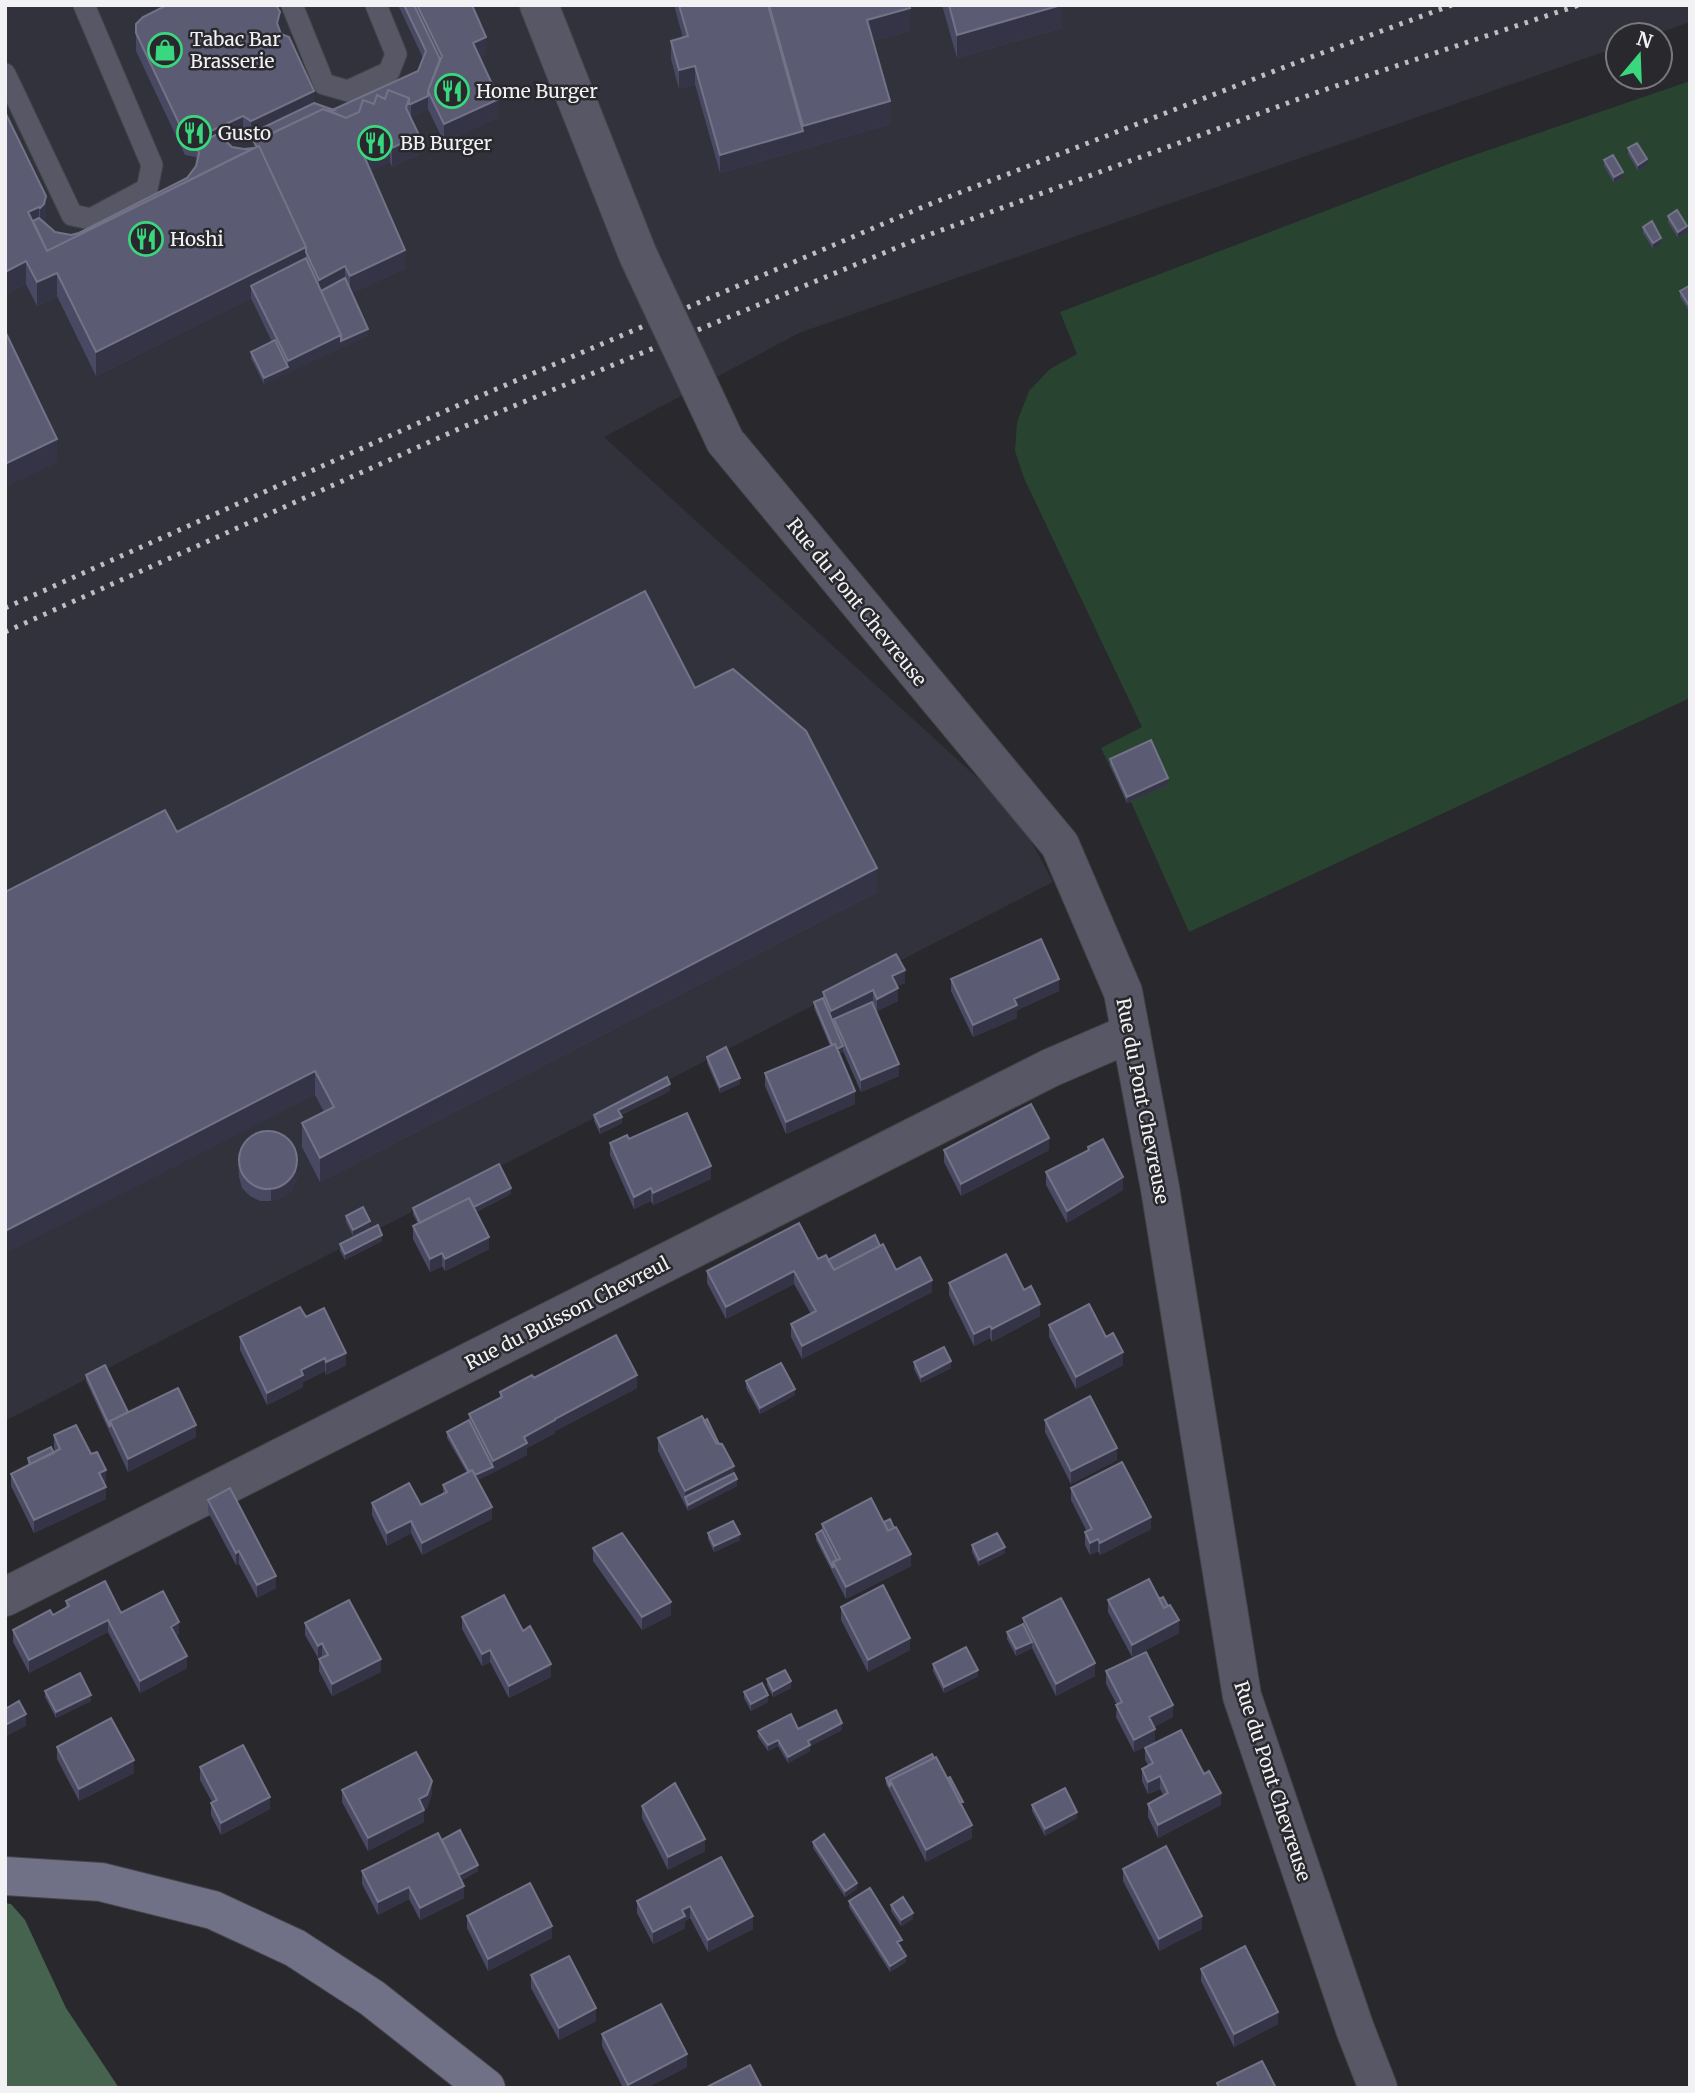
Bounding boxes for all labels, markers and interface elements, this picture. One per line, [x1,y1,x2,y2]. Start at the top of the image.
north arrow [1604,21,1674,91]
text: N [1634,26,1656,54]
place label: Tabac Bar Brasserie [190,27,281,73]
shop icon: Tabac Bar Brasserie [146,31,184,69]
restaurant icon: Home Burger [433,72,471,110]
place label: Home Burger [476,79,598,103]
restaurant icon: Gusto [175,114,213,152]
place label: Gusto [218,121,271,145]
restaurant icon: BB Burger [356,124,394,162]
place label: BB Burger [400,131,493,155]
restaurant icon: Hoshi [127,220,165,258]
place label: Hoshi [170,227,224,251]
street label: Rue du Pont Chevreuse [782,513,932,691]
street label: Rue du Pont Chevreuse [1111,996,1175,1206]
street label: Rue du Buisson Chevreul [461,1251,673,1375]
street label: Rue du Pont Chevreuse [1229,1678,1317,1884]

